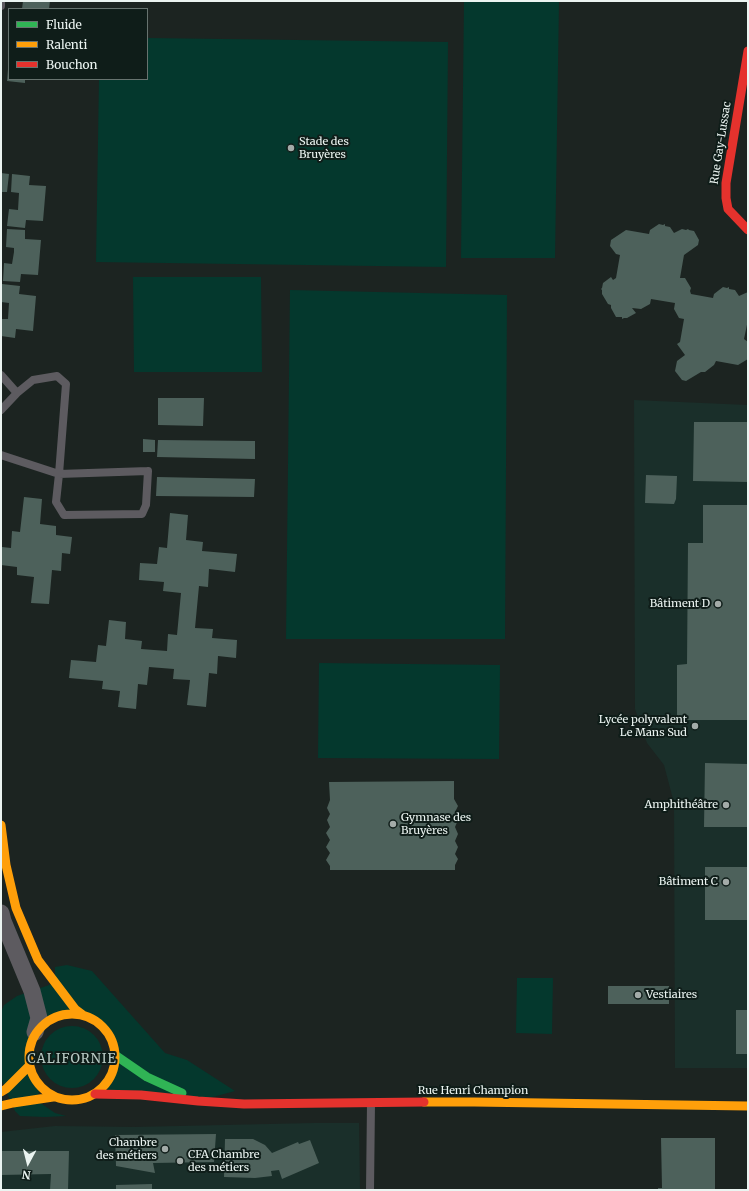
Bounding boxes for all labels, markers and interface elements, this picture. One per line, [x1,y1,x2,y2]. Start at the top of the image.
legend [8,8,148,80]
text: Fluide [46,17,82,32]
text: Ralenti [46,37,87,52]
text: Bouchon [46,57,98,72]
street label: Rue Gay-Lussac [708,101,734,185]
place label: Stade des Bruyères [299,135,349,161]
marker: Stade des Bruyères [286,143,296,153]
place label: Bâtiment D [650,597,710,611]
marker: Bâtiment D [713,599,723,609]
place label: Lycée polyvalent Le Mans Sud [599,713,687,739]
marker: Lycée polyvalent Le Mans Sud [690,721,700,731]
place label: Amphithéâtre [644,798,718,812]
marker: Amphithéâtre [721,800,731,810]
place label: Gymnase des Bruyères [401,811,471,837]
marker: Gymnase des Bruyères [388,819,398,829]
place label: Bâtiment C [659,875,718,889]
marker: Bâtiment C [721,877,731,887]
place label: Vestiaires [646,988,697,1002]
marker: Vestiaires [633,990,643,1000]
district label: CALIFORNIE [27,1051,117,1067]
street label: Rue Henri Champion [418,1084,528,1098]
place label: Chambre des métiers [96,1136,157,1162]
north arrow [8,1143,48,1183]
marker: Chambre des métiers [160,1144,170,1154]
place label: CFA Chambre des métiers [188,1148,259,1174]
marker: CFA Chambre des métiers [175,1156,185,1166]
text: N [21,1167,32,1182]

